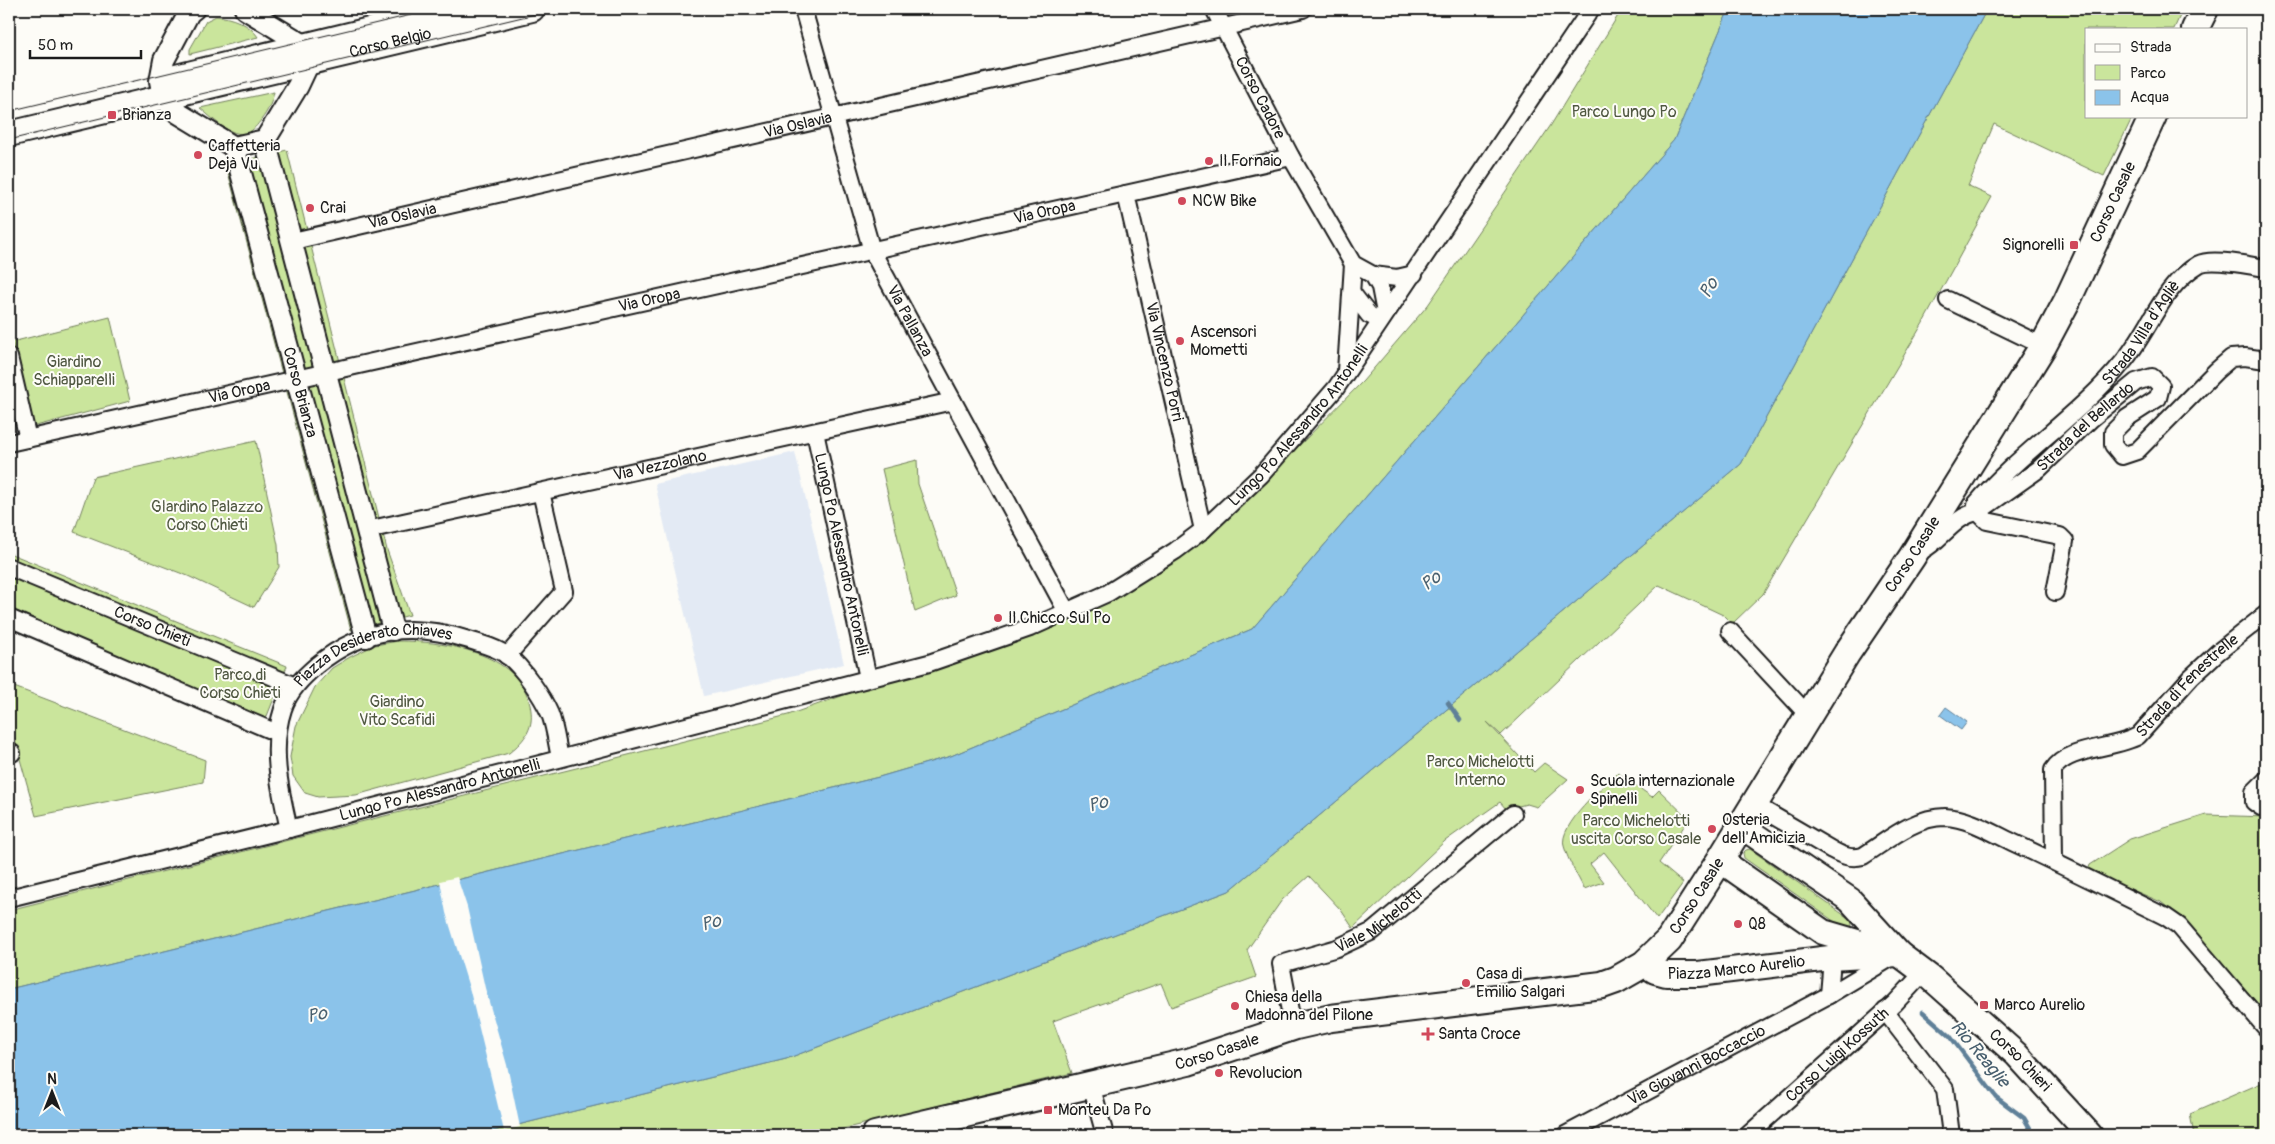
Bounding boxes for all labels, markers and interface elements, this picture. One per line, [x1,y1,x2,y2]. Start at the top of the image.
street label: Corso Belgio [347,23,434,62]
scale bar [30,28,141,60]
legend [2085,28,2248,118]
text: 50 m [38,36,73,55]
text: Strada [2130,38,2171,57]
street label: Corso Cadore [1230,53,1290,142]
text: Parco [2130,64,2166,83]
text: Acqua [2130,88,2169,107]
park label: Parco Lungo Po [1571,102,1677,122]
place label: Brianza [122,105,171,125]
street label: Via Oslavia [762,108,834,143]
marker: Brianza [106,109,118,121]
place label: Caffetteria Dejà Vu [208,136,280,174]
marker: Caffetteria Dejà Vu [192,149,204,161]
place label: Il Fornaio [1219,151,1282,171]
marker: Il Fornaio [1203,155,1215,167]
street label: Corso Casale [2086,158,2140,246]
place label: NCW Bike [1192,191,1256,211]
street label: Via Oropa [1012,195,1077,229]
marker: NCW Bike [1176,195,1188,207]
place label: Crai [320,198,346,218]
street label: Via Oslavia [366,198,438,233]
marker: Crai [304,202,316,214]
place label: Signorelli [2002,235,2064,255]
marker: Signorelli [2068,239,2080,251]
water label: Po [1694,273,1725,302]
street label: Strada Villa d'Agliè [2098,276,2184,389]
street label: Via Pallanza [882,282,937,360]
street label: Via Oropa [616,284,682,317]
street label: Via Vincenzo Porri [1141,300,1188,423]
place label: Ascensori Mometti [1190,322,1256,360]
marker: Ascensori Mometti [1174,335,1186,347]
street label: Lungo Po Alessandro Antonelli [1224,340,1373,511]
street label: Corso Brianza [278,345,322,440]
park label: Giardino Schiapparelli [33,352,115,390]
street label: Via Oropa [207,375,272,408]
street label: Strada del Bellardo [2032,378,2138,476]
street label: Via Vezzolano [611,445,709,485]
street label: Lungo Po Alessandro Antonelli [810,451,873,657]
park label: GIardino Palazzo Corso Chieti [151,497,263,535]
street label: Corso Casale [1881,513,1945,597]
water label: Po [1416,565,1447,596]
street label: Corso Chieti [111,602,193,651]
place label: Il Chicco Sul Po [1008,608,1111,628]
marker: Il Chicco Sul Po [992,612,1004,624]
street label: Piazza Desiderato Chiaves [290,620,454,691]
street label: Strada di Fenestrelle [2132,629,2243,741]
park label: Parco di Corso Chieti [200,665,281,703]
park label: Giardino Vito Scafidi [359,692,435,730]
park label: Parco Michelotti Interno [1426,752,1534,790]
street label: Lungo Po Alessandro Antonelli [337,754,542,826]
place label: Scuola internazionale Spinelli [1590,771,1735,809]
marker: Scuola internazionale Spinelli [1574,784,1586,796]
water label: Po [1085,790,1112,818]
place label: Osteria dell'Amicizia [1722,810,1805,848]
park label: Parco Michelotti uscita Corso Casale [1571,811,1701,849]
marker: Osteria dell'Amicizia [1706,823,1718,835]
street label: Corso Casale [1665,854,1729,938]
street label: Viale Michelotti [1332,884,1426,957]
water label: Po [698,909,725,937]
place label: Q8 [1748,914,1766,934]
marker: Q8 [1732,918,1744,930]
street label: Piazza Marco Aurelio [1668,951,1806,984]
place label: Casa di Emilio Salgari [1476,964,1565,1002]
marker: Casa di Emilio Salgari [1460,977,1472,989]
place label: Chiesa della Madonna del Pilone [1245,987,1373,1025]
place label: Marco Aurelio [1994,995,2086,1015]
marker: Marco Aurelio [1978,999,1990,1011]
marker: Chiesa della Madonna del Pilone [1229,1000,1241,1012]
water label: Po [305,1001,330,1028]
street label: Corso Luigi Kossuth [1781,1003,1893,1106]
water label: Rio Reaglie [1945,1016,2016,1094]
street label: Via Giovanni Boccaccio [1624,1020,1769,1110]
place label: Santa Croce [1438,1024,1521,1044]
street label: Corso Chieri [1985,1025,2055,1096]
marker: Santa Croce [1422,1028,1434,1040]
street label: Corso Casale [1173,1029,1262,1075]
place label: Revolucion [1229,1063,1302,1083]
north arrow [28,1066,78,1116]
marker: Revolucion [1213,1067,1225,1079]
text: N [47,1071,57,1088]
place label: Monteu Da Po [1058,1100,1151,1120]
marker: Monteu Da Po [1042,1104,1054,1116]

